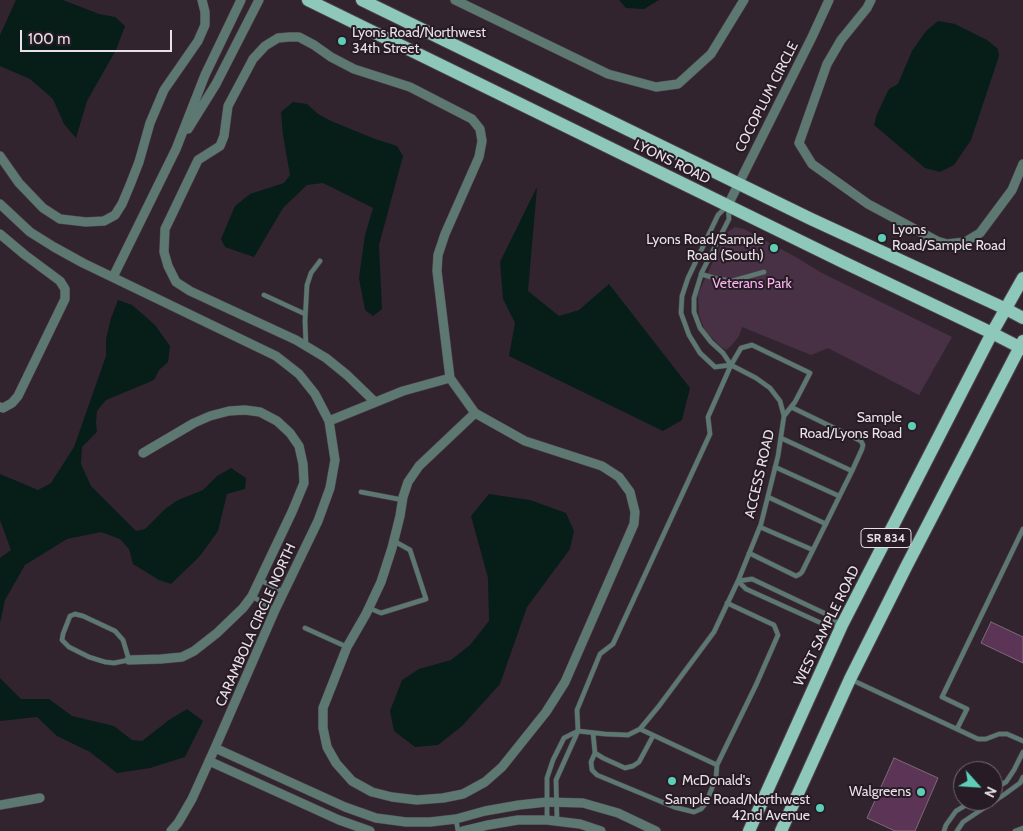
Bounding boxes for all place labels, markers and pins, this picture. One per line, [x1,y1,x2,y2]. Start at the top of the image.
place label: Lyons Road/Northwest 34th Street [352,25,486,58]
marker: Lyons Road/Northwest 34th Street [336,35,348,47]
place label: Lyons Road/Sample Road [892,222,1006,254]
place label: Lyons Road/Sample Road (South) [646,232,764,264]
marker: Lyons Road/Sample Road [876,232,888,244]
marker: Lyons Road/Sample Road (South) [768,242,780,254]
place label: Sample Road/Lyons Road [799,410,902,442]
marker: Sample Road/Lyons Road [906,420,918,432]
place label: McDonald's [682,773,751,789]
marker: McDonald's [666,775,678,787]
place label: Walgreens [849,784,911,800]
marker: Walgreens [915,786,927,798]
place label: Sample Road/Northwest 42nd Avenue [665,792,810,824]
marker: Sample Road/Northwest 42nd Avenue [814,802,826,814]

